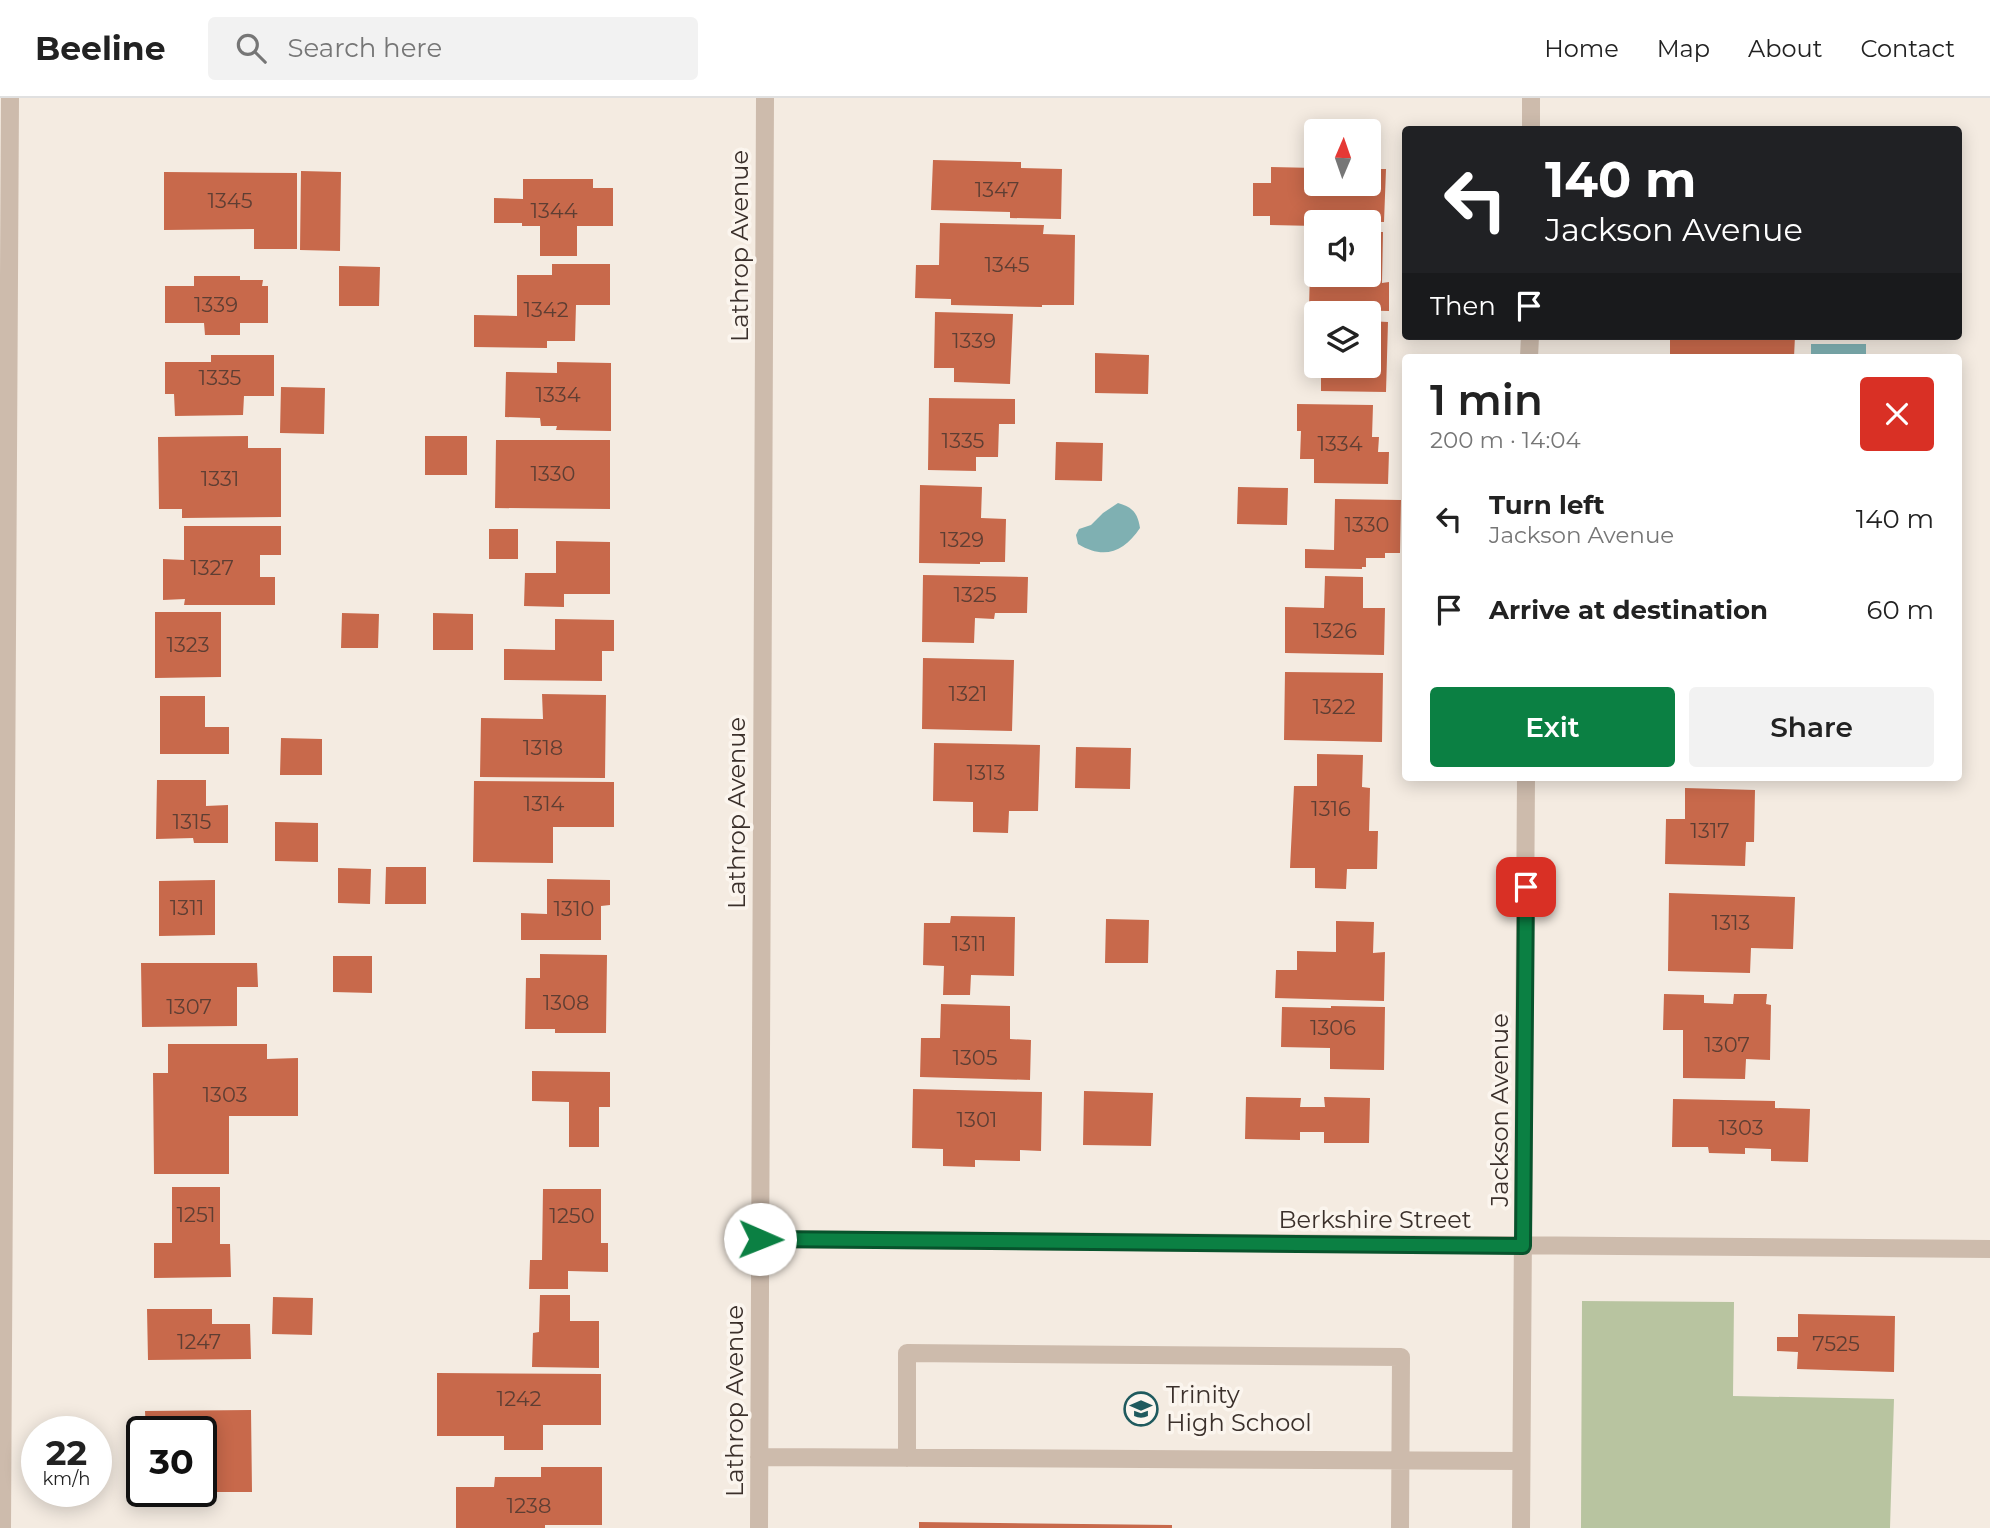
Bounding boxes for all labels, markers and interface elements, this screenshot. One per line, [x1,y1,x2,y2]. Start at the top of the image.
search box [208,17,698,80]
text: Beeline [35,28,166,68]
icon: search [232,29,270,67]
text: Search here [288,32,442,64]
text: Home [1544,34,1619,63]
text: Map [1657,34,1710,63]
text: About [1748,34,1822,63]
text: Contact [1860,34,1955,63]
north arrow [1304,119,1381,196]
map controls [1304,119,1381,378]
street label: Lathrop Avenue [725,150,754,342]
text: 140 m [1545,150,1697,209]
icon: left [1430,154,1521,245]
house number: 1347 [975,177,1019,202]
house number: 1345 [207,188,253,213]
house number: 1344 [530,198,578,223]
button: sound [1304,210,1381,287]
text: Jackson Avenue [1545,210,1803,249]
house number: 1345 [984,252,1030,277]
icon: arrive [1510,287,1548,325]
text: Then [1430,290,1496,322]
house number: 1339 [194,292,238,317]
house number: 1342 [523,297,569,322]
button: layers [1304,301,1381,378]
house number: 1339 [952,328,996,353]
house number: 1335 [199,365,242,390]
text: 1 min [1430,374,1543,426]
button: close [1860,377,1934,451]
house number: 1334 [535,382,581,407]
text: 200 m · 14:04 [1430,426,1581,454]
house number: 1335 [942,428,985,453]
house number: 1334 [1317,431,1363,456]
house number: 1330 [530,461,576,486]
house number: 1331 [201,466,239,491]
text: Turn left [1489,489,1605,521]
icon: left [1430,500,1468,538]
text: 140 m [1856,503,1934,535]
house number: 1330 [1344,512,1390,537]
text: Jackson Avenue [1489,521,1674,549]
house number: 1329 [940,527,984,552]
house number: 1327 [190,555,234,580]
house number: 1325 [953,582,997,607]
icon: arrive [1430,591,1468,629]
text: Arrive at destination [1489,594,1768,626]
text: 60 m [1867,594,1934,626]
house number: 1326 [1313,618,1357,643]
house number: 1323 [166,632,210,657]
house number: 1321 [949,681,987,706]
button: Exit [1430,687,1675,767]
button: Share [1689,687,1934,767]
house number: 1322 [1312,694,1356,719]
street label: Lathrop Avenue [722,717,751,909]
house number: 1318 [523,735,563,760]
house number: 1313 [967,760,1005,785]
house number: 1314 [524,791,565,816]
house number: 1316 [1311,796,1351,821]
house number: 1315 [173,809,212,834]
house number: 1317 [1690,818,1730,843]
pin [1496,857,1556,917]
icon: arrive [1507,868,1545,906]
house number: 1311 [170,895,204,920]
house number: 1310 [554,896,594,921]
house number: 1313 [1712,910,1750,935]
house number: 1311 [952,931,986,956]
house number: 1308 [543,990,589,1015]
house number: 1307 [166,994,212,1019]
street label: Jackson Avenue [1485,1013,1514,1208]
house number: 1306 [1310,1015,1356,1040]
house number: 1307 [1704,1032,1750,1057]
house number: 1305 [952,1045,998,1070]
house number: 1303 [203,1082,247,1107]
house number: 1301 [957,1107,997,1132]
house number: 1303 [1719,1115,1763,1140]
house number: 1251 [177,1202,215,1227]
position arrow [723,1202,797,1276]
house number: 1250 [549,1203,595,1228]
street label: Berkshire Street [1278,1205,1472,1234]
street label: Lathrop Avenue [720,1305,749,1497]
house number: 1247 [177,1329,221,1354]
house number: 7525 [1812,1331,1860,1356]
place label: Trinity High School [1166,1380,1312,1437]
house number: 1242 [497,1386,541,1411]
school or university icon: Trinity High School [1122,1390,1160,1428]
speed limit sign: 30 [126,1416,217,1507]
text: 22 [46,1431,87,1474]
text: km/h [42,1468,91,1490]
house number: 1238 [507,1493,551,1518]

